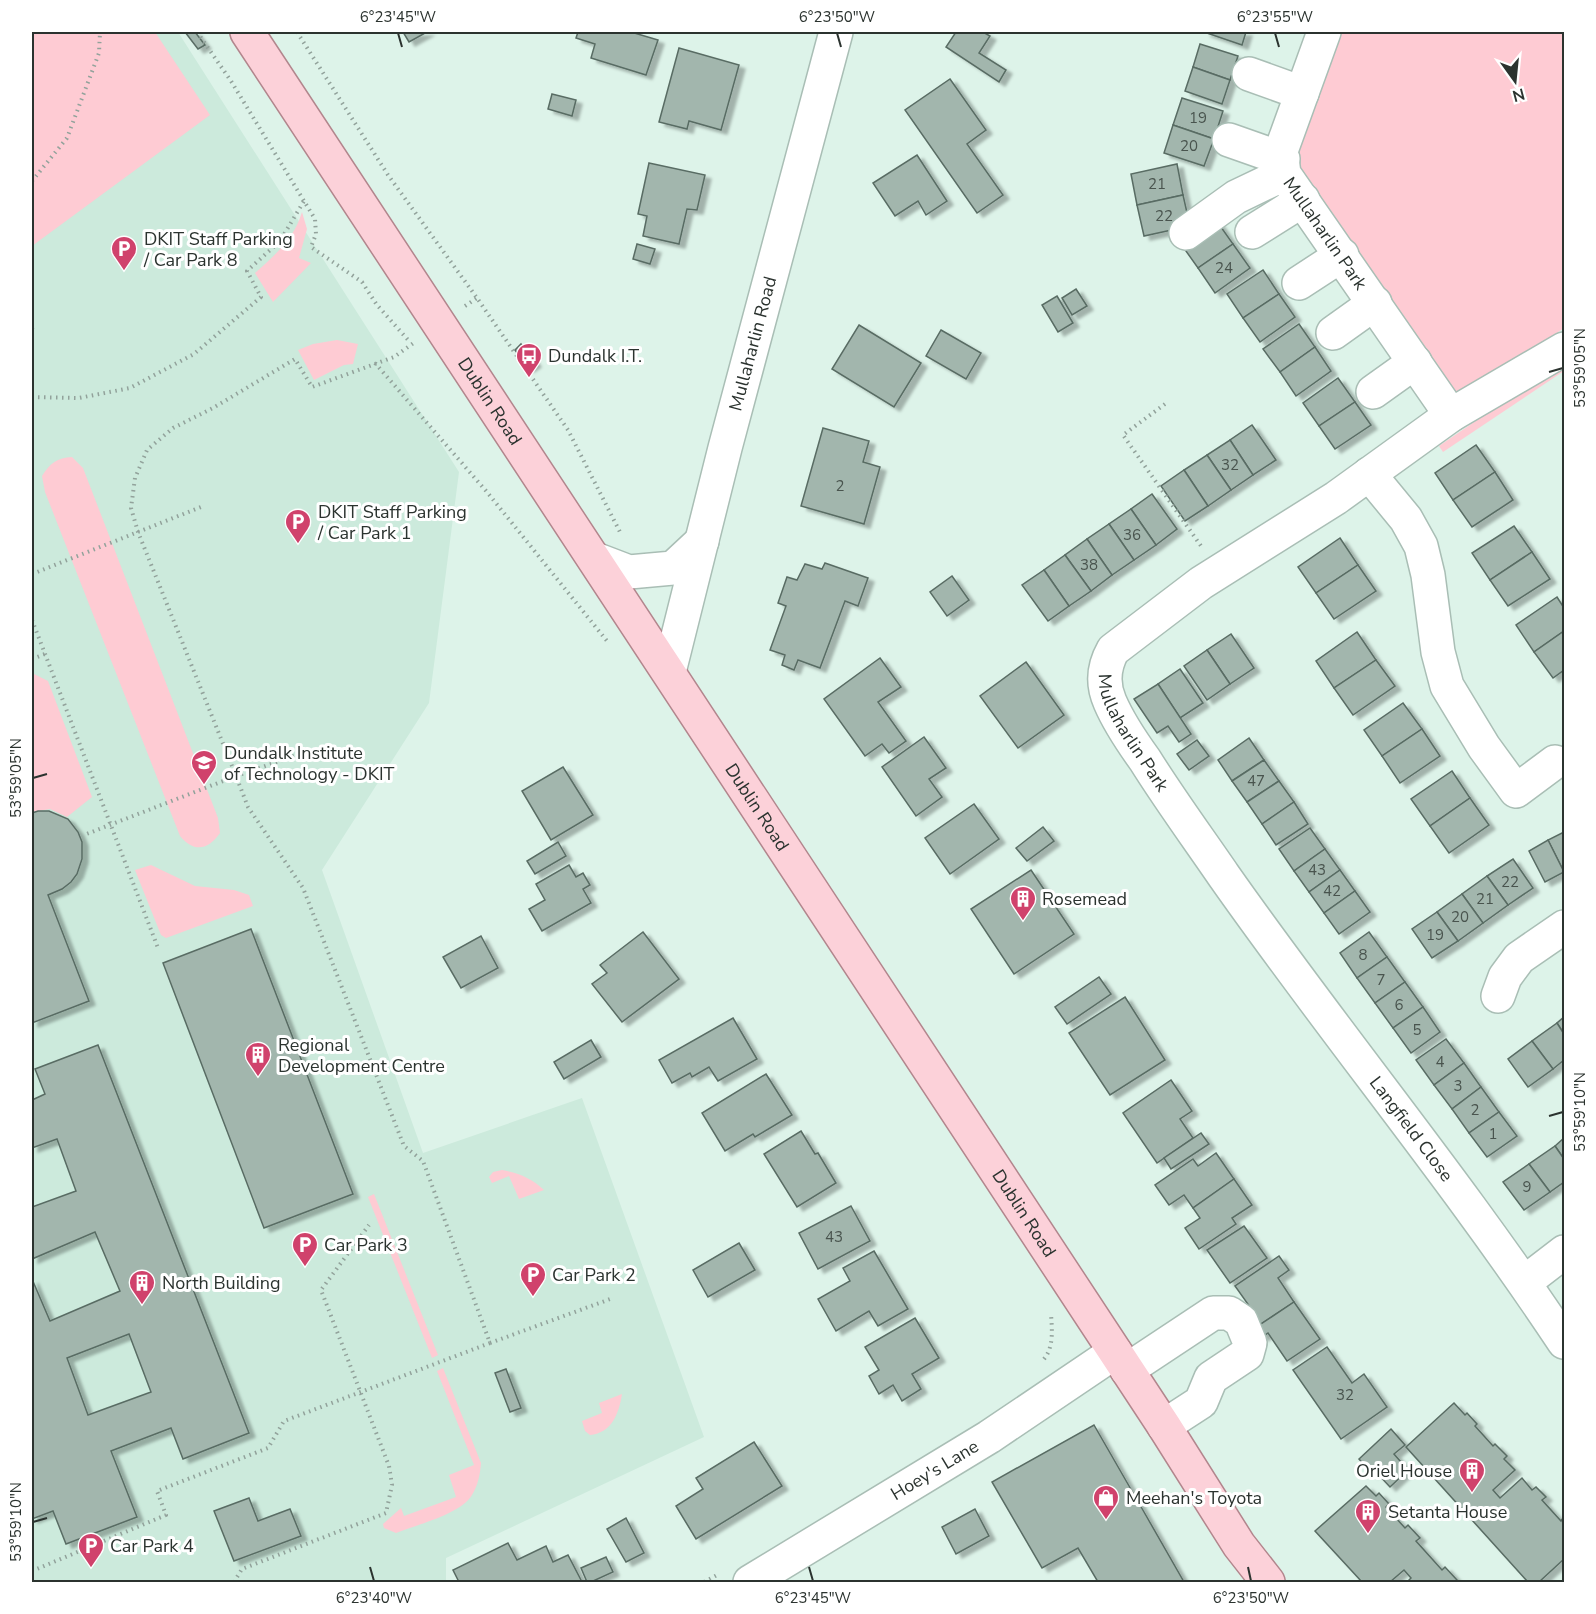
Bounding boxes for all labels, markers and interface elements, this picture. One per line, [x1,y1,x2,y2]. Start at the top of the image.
text: 6°23'45"W [360,7,437,27]
text: 6°23'50"W [799,7,876,27]
text: 6°23'55"W [1237,7,1314,27]
north arrow [1485,51,1545,111]
text: N [1510,82,1527,107]
house number: 19 [1189,108,1207,128]
house number: 20 [1180,136,1198,156]
street label: Mullaharlin Park [1278,172,1373,295]
house number: 21 [1148,174,1166,194]
house number: 22 [1155,206,1173,226]
place label: DKIT Staff Parking / Car Park 8 [143,227,293,272]
parking icon: DKIT Staff Parking / Car Park 8 [109,234,139,272]
house number: 24 [1215,258,1233,278]
street label: Mullaharlin Road [723,274,782,413]
text: 53°59'05"N [1570,328,1590,408]
bus stop icon: Dundalk I.T. [514,341,544,379]
place label: Dundalk I.T. [548,344,642,368]
street label: Dublin Road [452,353,527,450]
house number: 32 [1221,455,1239,475]
house number: 2 [835,476,845,496]
place label: DKIT Staff Parking / Car Park 1 [317,500,467,545]
parking icon: DKIT Staff Parking / Car Park 1 [283,507,313,545]
house number: 36 [1123,525,1141,545]
house number: 38 [1080,555,1098,575]
street label: Mullaharlin Park [1093,673,1175,797]
text: 53°59'05"N [6,738,26,818]
place label: Dundalk Institute of Technology - DKIT [224,741,395,786]
school or university icon: Dundalk Institute of Technology - DKIT [189,748,219,786]
street label: Dublin Road [719,759,795,856]
house number: 47 [1247,771,1265,791]
house number: 43 [1308,860,1326,880]
house number: 22 [1501,872,1519,892]
house number: 42 [1323,881,1341,901]
building icon: Rosemead [1008,884,1038,922]
place label: Rosemead [1042,887,1127,911]
house number: 21 [1476,889,1494,909]
house number: 20 [1451,907,1469,927]
house number: 19 [1426,925,1444,945]
house number: 8 [1358,945,1368,965]
house number: 7 [1376,970,1386,990]
house number: 6 [1394,995,1404,1015]
house number: 5 [1412,1020,1422,1040]
place label: Regional Development Centre [278,1033,445,1078]
building icon: Regional Development Centre [243,1040,273,1078]
house number: 4 [1435,1052,1445,1072]
street label: Langfield Close [1364,1072,1459,1187]
text: 53°59'10"N [1570,1072,1590,1152]
house number: 3 [1453,1076,1463,1096]
house number: 2 [1470,1100,1480,1120]
house number: 1 [1488,1124,1498,1144]
street label: Dublin Road [987,1165,1062,1262]
house number: 9 [1522,1177,1532,1197]
house number: 43 [825,1227,843,1247]
parking icon: Car Park 3 [290,1230,320,1268]
place label: Car Park 3 [324,1233,408,1257]
parking icon: Car Park 2 [518,1260,548,1298]
place label: Car Park 2 [552,1263,636,1287]
building icon: North Building [127,1268,157,1306]
place label: North Building [162,1271,281,1295]
house number: 32 [1336,1385,1354,1405]
street label: Hoey's Lane [886,1434,983,1506]
building icon: Oriel House [1457,1456,1487,1494]
place label: Oriel House [1356,1459,1452,1483]
text: 53°59'10"N [6,1482,26,1562]
shop icon: Meehan's Toyota [1091,1483,1121,1521]
place label: Meehan's Toyota [1126,1486,1262,1510]
building icon: Setanta House [1353,1497,1383,1535]
place label: Setanta House [1388,1500,1507,1524]
parking icon: Car Park 4 [76,1531,106,1569]
place label: Car Park 4 [110,1534,194,1558]
text: 6°23'40"W [336,1588,413,1608]
text: 6°23'45"W [775,1588,852,1608]
text: 6°23'50"W [1213,1588,1290,1608]

